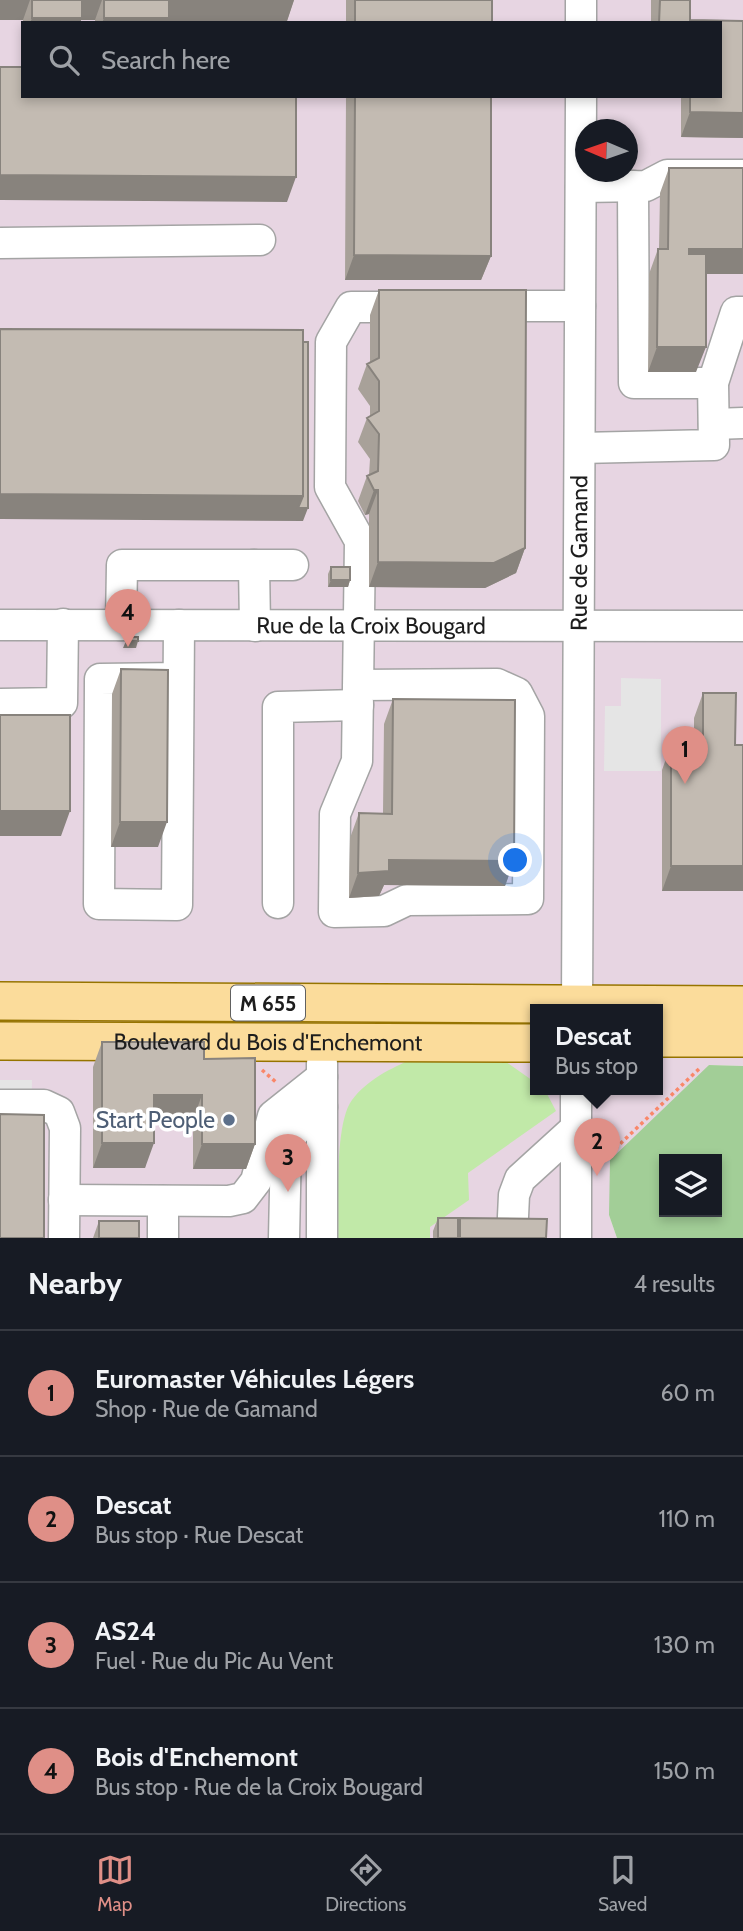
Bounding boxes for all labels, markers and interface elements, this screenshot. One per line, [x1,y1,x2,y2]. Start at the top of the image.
search box [21,21,722,98]
icon: search [45,41,83,79]
text: Search here [101,44,230,76]
north arrow [575,119,638,182]
street label: Rue de Gamand [565,475,593,631]
pin: 4 [105,589,151,647]
street label: Rue de la Croix Bougard [256,611,486,640]
pin: 1 [662,726,708,784]
your location [498,843,532,877]
road number: M 655 [231,986,305,1020]
popup [530,1004,663,1095]
text: Descat [555,1020,631,1052]
street label: Boulevard du Bois d'Enchemont [114,1027,423,1057]
text: Bus stop [555,1052,638,1080]
place label: Start People [96,1106,215,1134]
marker: Start People [221,1112,237,1128]
pin: 2 [574,1118,620,1176]
pin: 3 [265,1134,311,1192]
map controls [659,1154,722,1217]
button: layers [659,1154,722,1217]
text: Nearby [28,1265,122,1302]
text: 4 results [634,1270,715,1298]
text: Euromaster Véhicules Légers [95,1363,414,1395]
text: 1 [47,1379,55,1407]
text: 60 m [661,1379,715,1407]
text: Shop · Rue de Gamand [95,1395,318,1423]
text: Descat [95,1489,171,1521]
text: 2 [45,1505,57,1533]
text: 110 m [659,1505,715,1533]
text: Bus stop · Rue Descat [95,1521,303,1549]
text: AS24 [95,1615,156,1647]
text: 3 [45,1631,57,1659]
text: 130 m [654,1631,715,1659]
text: Fuel · Rue du Pic Au Vent [95,1647,333,1675]
text: Bois d'Enchemont [95,1741,298,1773]
text: 4 [44,1757,58,1785]
text: 150 m [654,1757,715,1785]
text: Bus stop · Rue de la Croix Bougard [95,1773,423,1801]
tab: Map [96,1851,134,1916]
tab: Directions [325,1851,406,1916]
tab: Saved [598,1851,647,1916]

